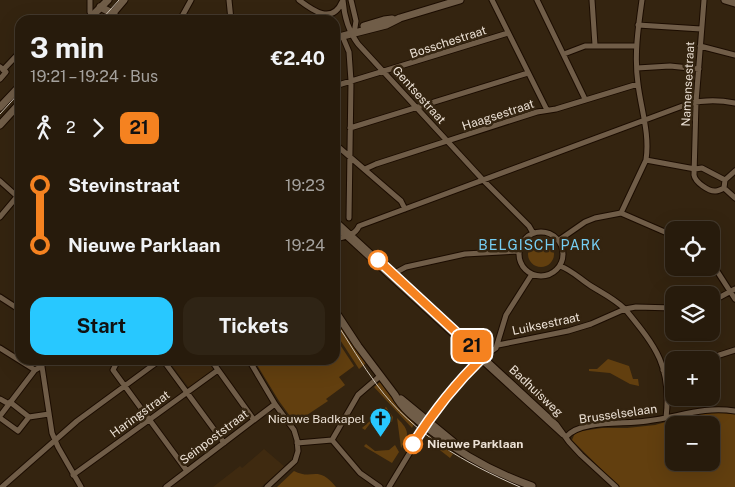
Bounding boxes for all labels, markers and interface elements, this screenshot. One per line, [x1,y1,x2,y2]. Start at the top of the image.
street label: Bosschestraat [408,23,488,61]
text: 3 min [30,31,104,64]
street label: Namensestraat [679,41,697,127]
text: €2.40 [271,47,325,69]
street label: Gentsestraat [390,63,449,127]
text: 19:21 – 19:24 · Bus [30,67,158,86]
street label: Haagsestraat [460,97,536,133]
icon: walk [30,114,58,142]
icon: forward [84,114,112,142]
text: 21 [130,117,149,138]
text: 2 [66,118,76,137]
text: Stevinstraat [68,174,180,196]
text: 19:23 [285,176,325,195]
map controls [665,221,720,471]
button: locate [665,221,720,276]
text: Nieuwe Parklaan [68,234,221,256]
text: 19:24 [285,236,325,255]
district label: BELGISCH PARK [478,237,602,253]
unlabelled marker [368,250,388,270]
button: layers [665,286,720,341]
button: Start [30,297,173,355]
button: Tickets [183,297,325,355]
street label: Luiksestraat [511,310,582,338]
line badge: 21 [450,330,494,362]
text: 21 [462,335,482,356]
button: + [665,351,720,406]
street label: Badhuisweg [506,363,566,419]
street label: Haringstraat [107,387,173,440]
street label: Brusselselaan [578,402,658,426]
street label: Seinpoststraat [177,407,251,467]
church icon: Nieuwe Badkapel [369,407,393,438]
place label: Nieuwe Badkapel [268,412,365,426]
button: − [665,416,720,471]
marker: Nieuwe Parklaan [403,434,423,454]
place label: Nieuwe Parklaan [427,437,523,451]

